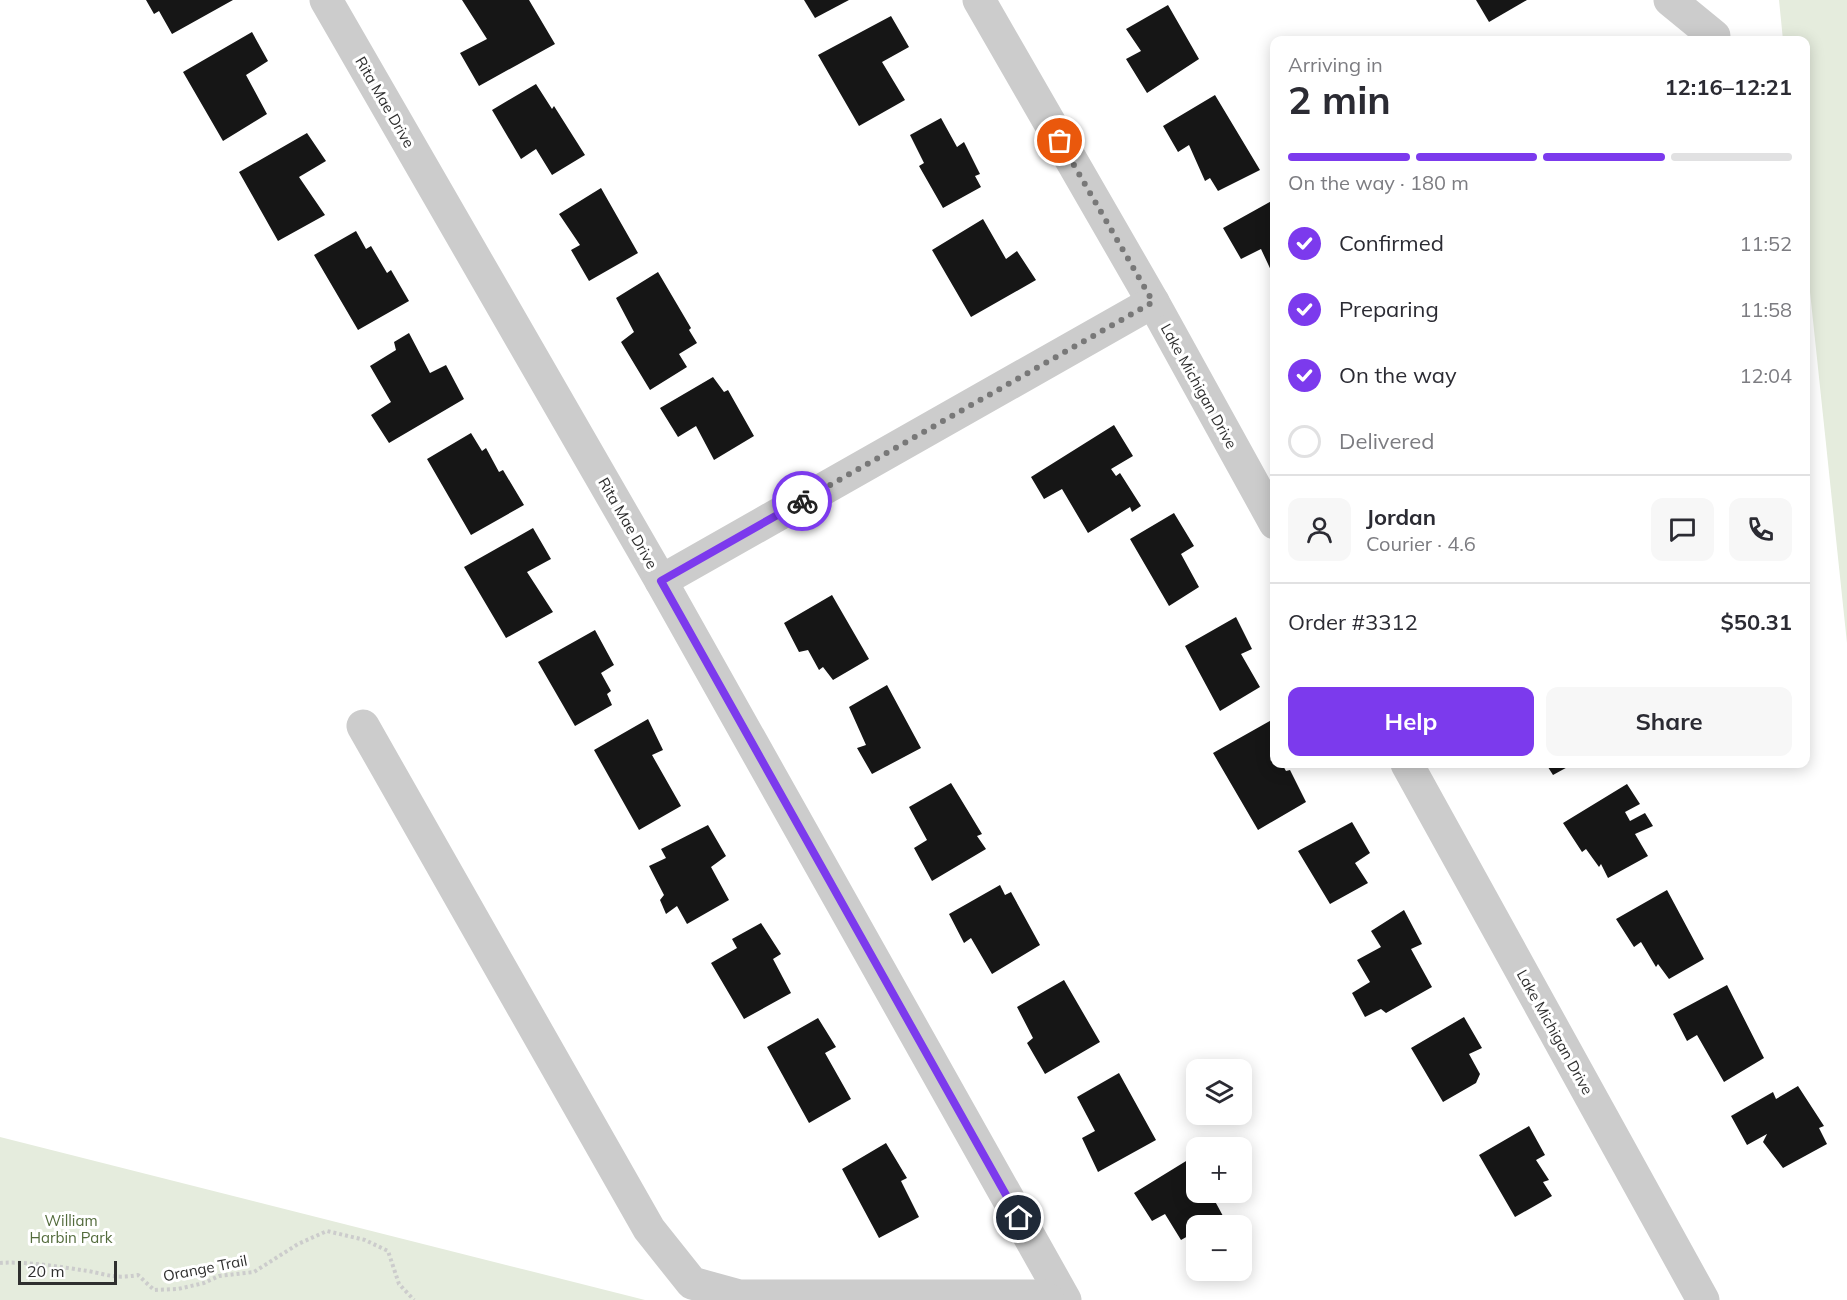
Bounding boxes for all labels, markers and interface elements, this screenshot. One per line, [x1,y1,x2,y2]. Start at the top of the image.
text: Arriving in [1288,52,1383,77]
street label: Rita Mae Drive [351,53,419,151]
text: 12:16–12:21 [1664,73,1792,101]
text: 2 min [1288,75,1391,124]
pin [1034,115,1085,166]
icon: bag [1043,124,1076,157]
text: On the way · 180 m [1288,170,1469,195]
icon: check [1288,227,1321,260]
text: Confirmed [1339,229,1444,257]
text: 11:52 [1739,231,1792,256]
icon: check [1288,293,1321,326]
text: Preparing [1339,295,1439,323]
text: 11:58 [1739,297,1792,322]
street label: Lake Michigan Drive [1157,320,1241,452]
icon: check [1288,359,1321,392]
text: On the way [1339,361,1457,389]
text: 12:04 [1739,363,1792,388]
text: Delivered [1339,427,1434,455]
courier [772,471,832,531]
street label: Rita Mae Drive [594,474,662,572]
icon: bike [786,485,819,518]
button: person [1288,498,1351,561]
button: chat [1651,498,1714,561]
button: phone [1729,498,1792,561]
text: Jordan [1366,503,1436,531]
text: Courier · 4.6 [1366,531,1476,556]
text: Order #3312 [1288,608,1418,636]
text: $50.31 [1721,608,1792,636]
button: Help [1288,687,1534,756]
button: Share [1546,687,1792,756]
street label: Lake Michigan Drive [1513,966,1597,1098]
map controls [1186,1059,1252,1281]
button: layers [1186,1059,1252,1125]
button: + [1186,1137,1252,1203]
pin [993,1192,1044,1243]
icon: home [1002,1201,1035,1234]
park label: William Harbin Park [30,1211,113,1247]
button: − [1186,1215,1252,1281]
street label: Orange Trail [161,1251,249,1285]
scale bar [18,1258,117,1286]
text: 20 m [27,1261,64,1281]

